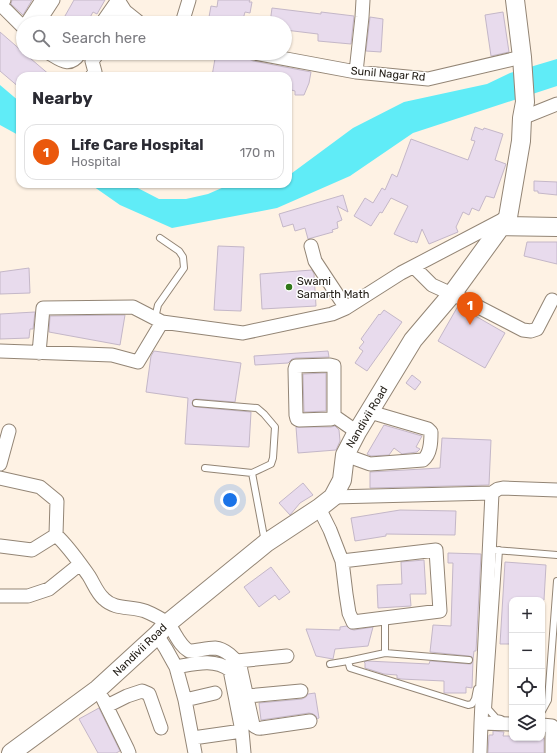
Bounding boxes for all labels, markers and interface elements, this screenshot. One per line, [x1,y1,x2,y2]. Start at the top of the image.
search box [16,16,292,60]
icon: search [30,27,52,49]
text: Search here [62,29,146,47]
street label: Sunil Nagar Rd [350,64,426,84]
text: Nearby [32,88,93,108]
text: Life Care Hospital [71,136,204,154]
text: 1 [43,145,49,160]
text: 170 m [240,145,275,160]
text: Hospital [71,154,121,169]
place label: Swami Samarth Math [297,275,369,301]
marker: Swami Samarth Math [284,282,294,292]
pin: 1 [457,292,483,325]
street label: Nandivii Road [343,384,391,450]
your location [220,490,240,510]
map controls [509,597,545,741]
button: + [509,597,545,633]
street label: Nandivii Road [110,621,170,679]
button: − [509,633,545,669]
button: locate [509,669,545,705]
button: layers [509,705,545,741]

